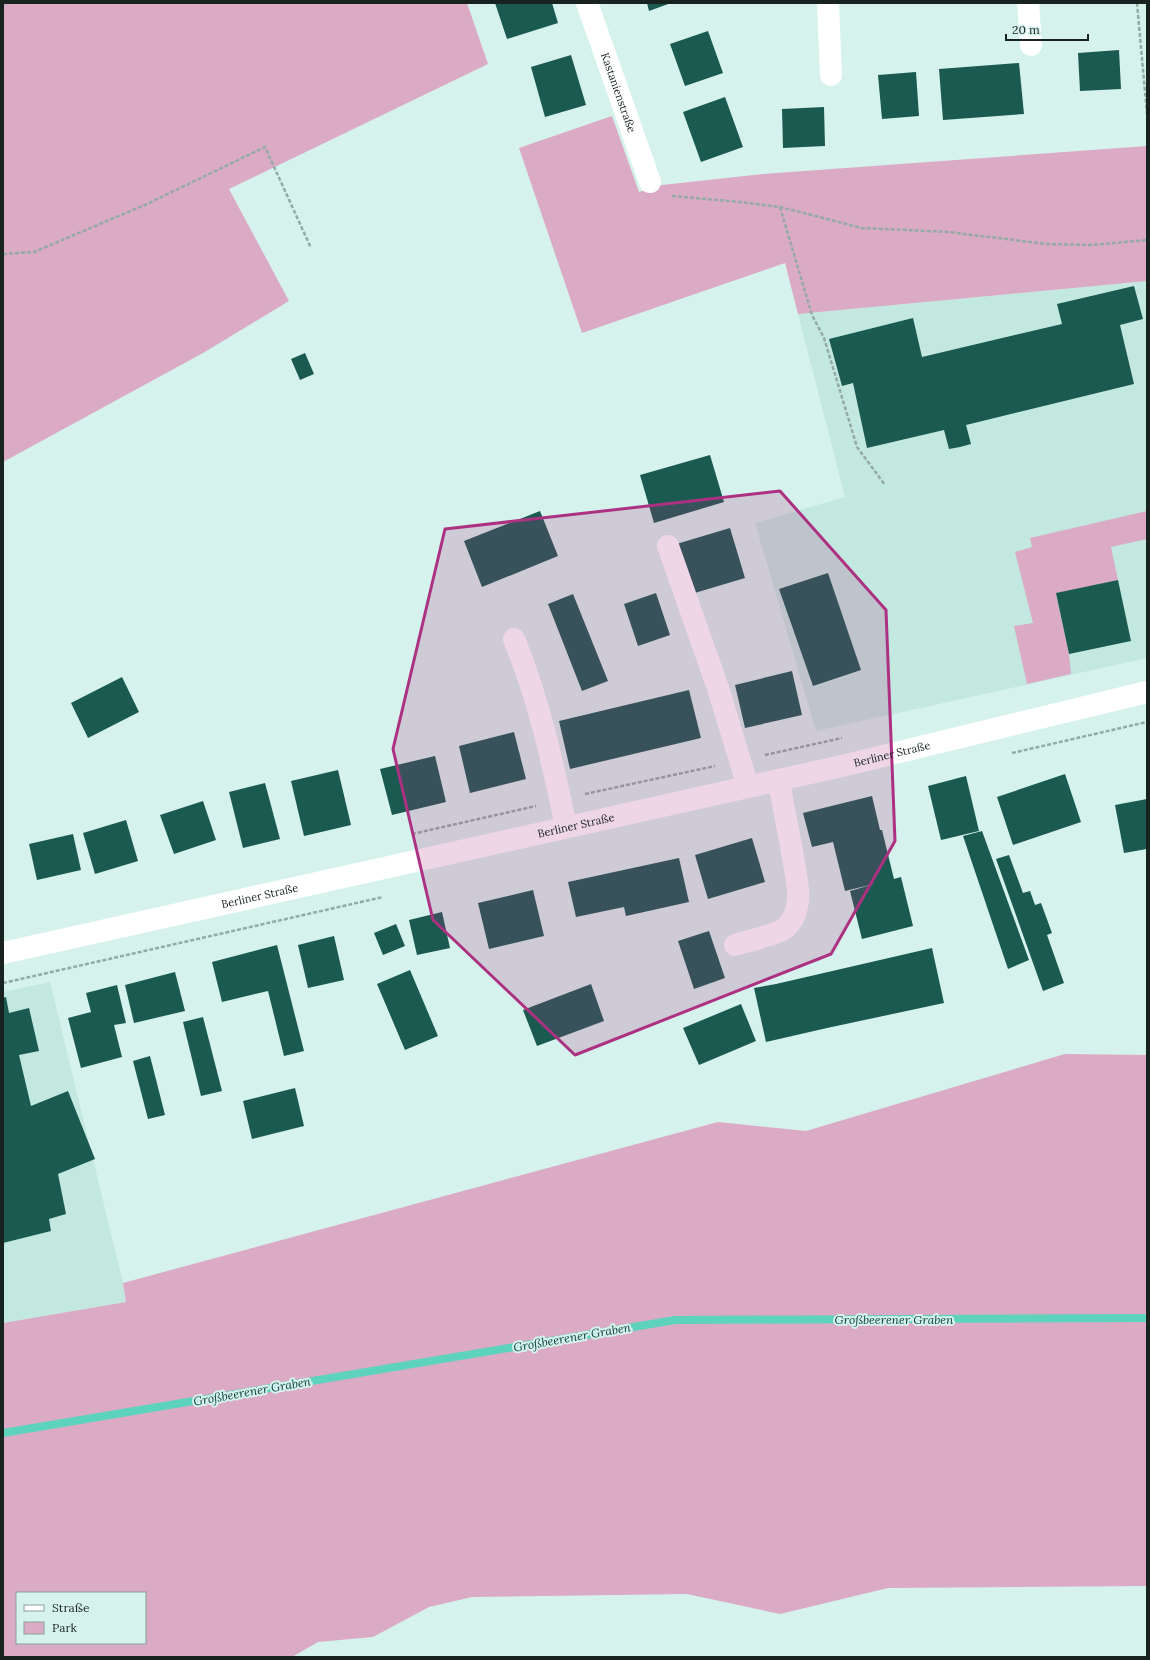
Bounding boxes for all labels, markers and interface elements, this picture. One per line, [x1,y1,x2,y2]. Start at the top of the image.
scale bar [1006,16,1088,42]
text: 20 m [1012,22,1040,37]
street label: Kastanienstraße [598,51,639,135]
street label: Berliner Straße [852,738,932,770]
street label: Berliner Straße [536,810,616,841]
street label: Berliner Straße [220,880,299,911]
water label: Großbeerener Graben [835,1312,954,1327]
water label: Großbeerener Graben [512,1319,632,1355]
water label: Großbeerener Graben [192,1373,312,1409]
legend [16,1592,146,1644]
text: Straße [52,1600,90,1615]
text: Park [52,1620,78,1635]

